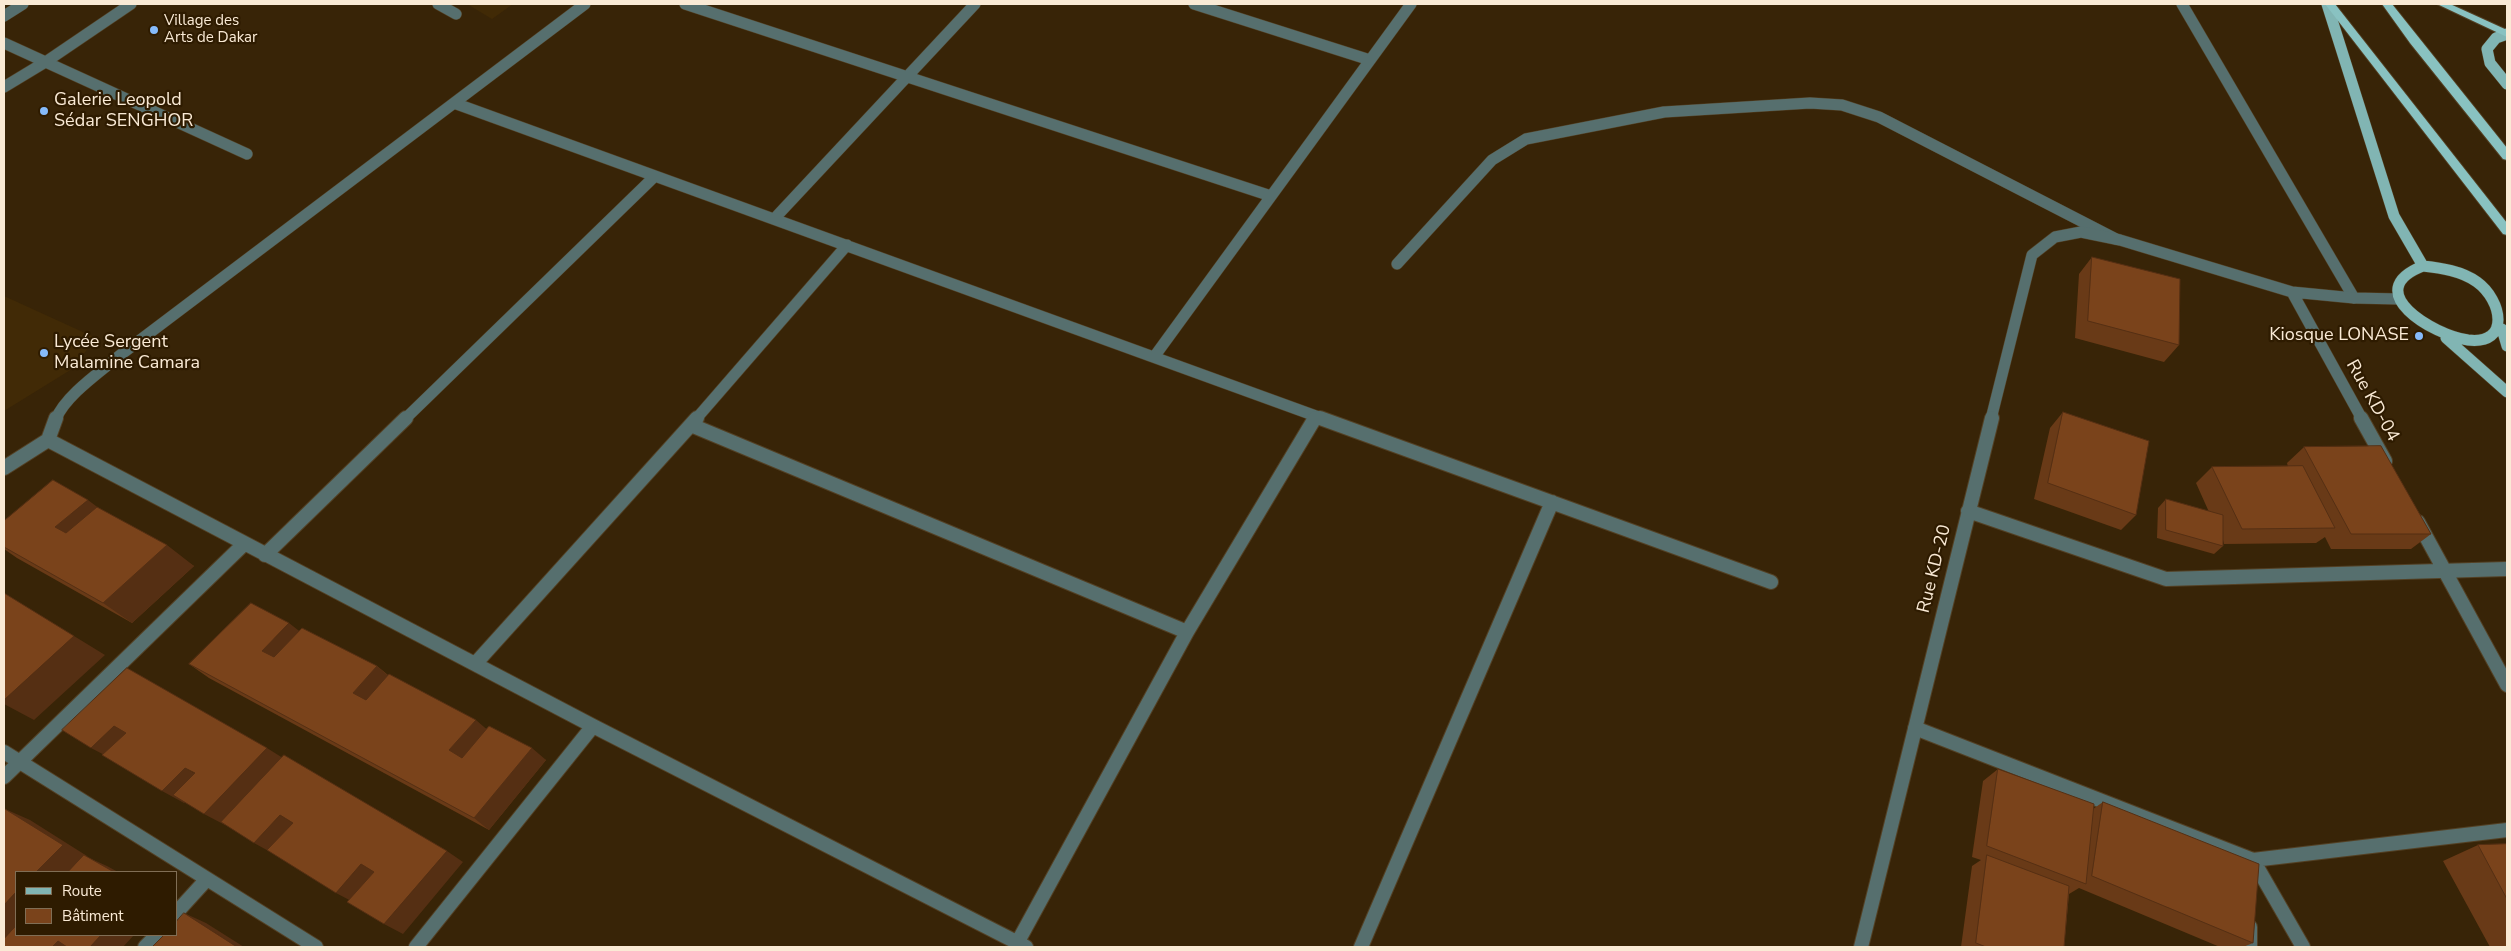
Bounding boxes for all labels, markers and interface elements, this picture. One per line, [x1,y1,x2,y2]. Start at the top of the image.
place label: Village des Arts de Dakar [164,12,257,47]
marker: Village des Arts de Dakar [148,24,160,36]
place label: Galerie Leopold Sédar SENGHOR [54,90,193,132]
marker: Galerie Leopold Sédar SENGHOR [38,105,50,117]
place label: Kiosque LONASE [2269,325,2409,347]
marker: Kiosque LONASE [2413,330,2425,342]
place label: Lycée Sergent Malamine Camara [54,332,200,374]
marker: Lycée Sergent Malamine Camara [38,347,50,359]
street label: Rue KD-04 [2341,356,2403,446]
street label: Rue KD-20 [1914,523,1956,615]
legend [15,871,178,936]
text: Route [62,881,102,901]
text: Bâtiment [62,906,123,926]

